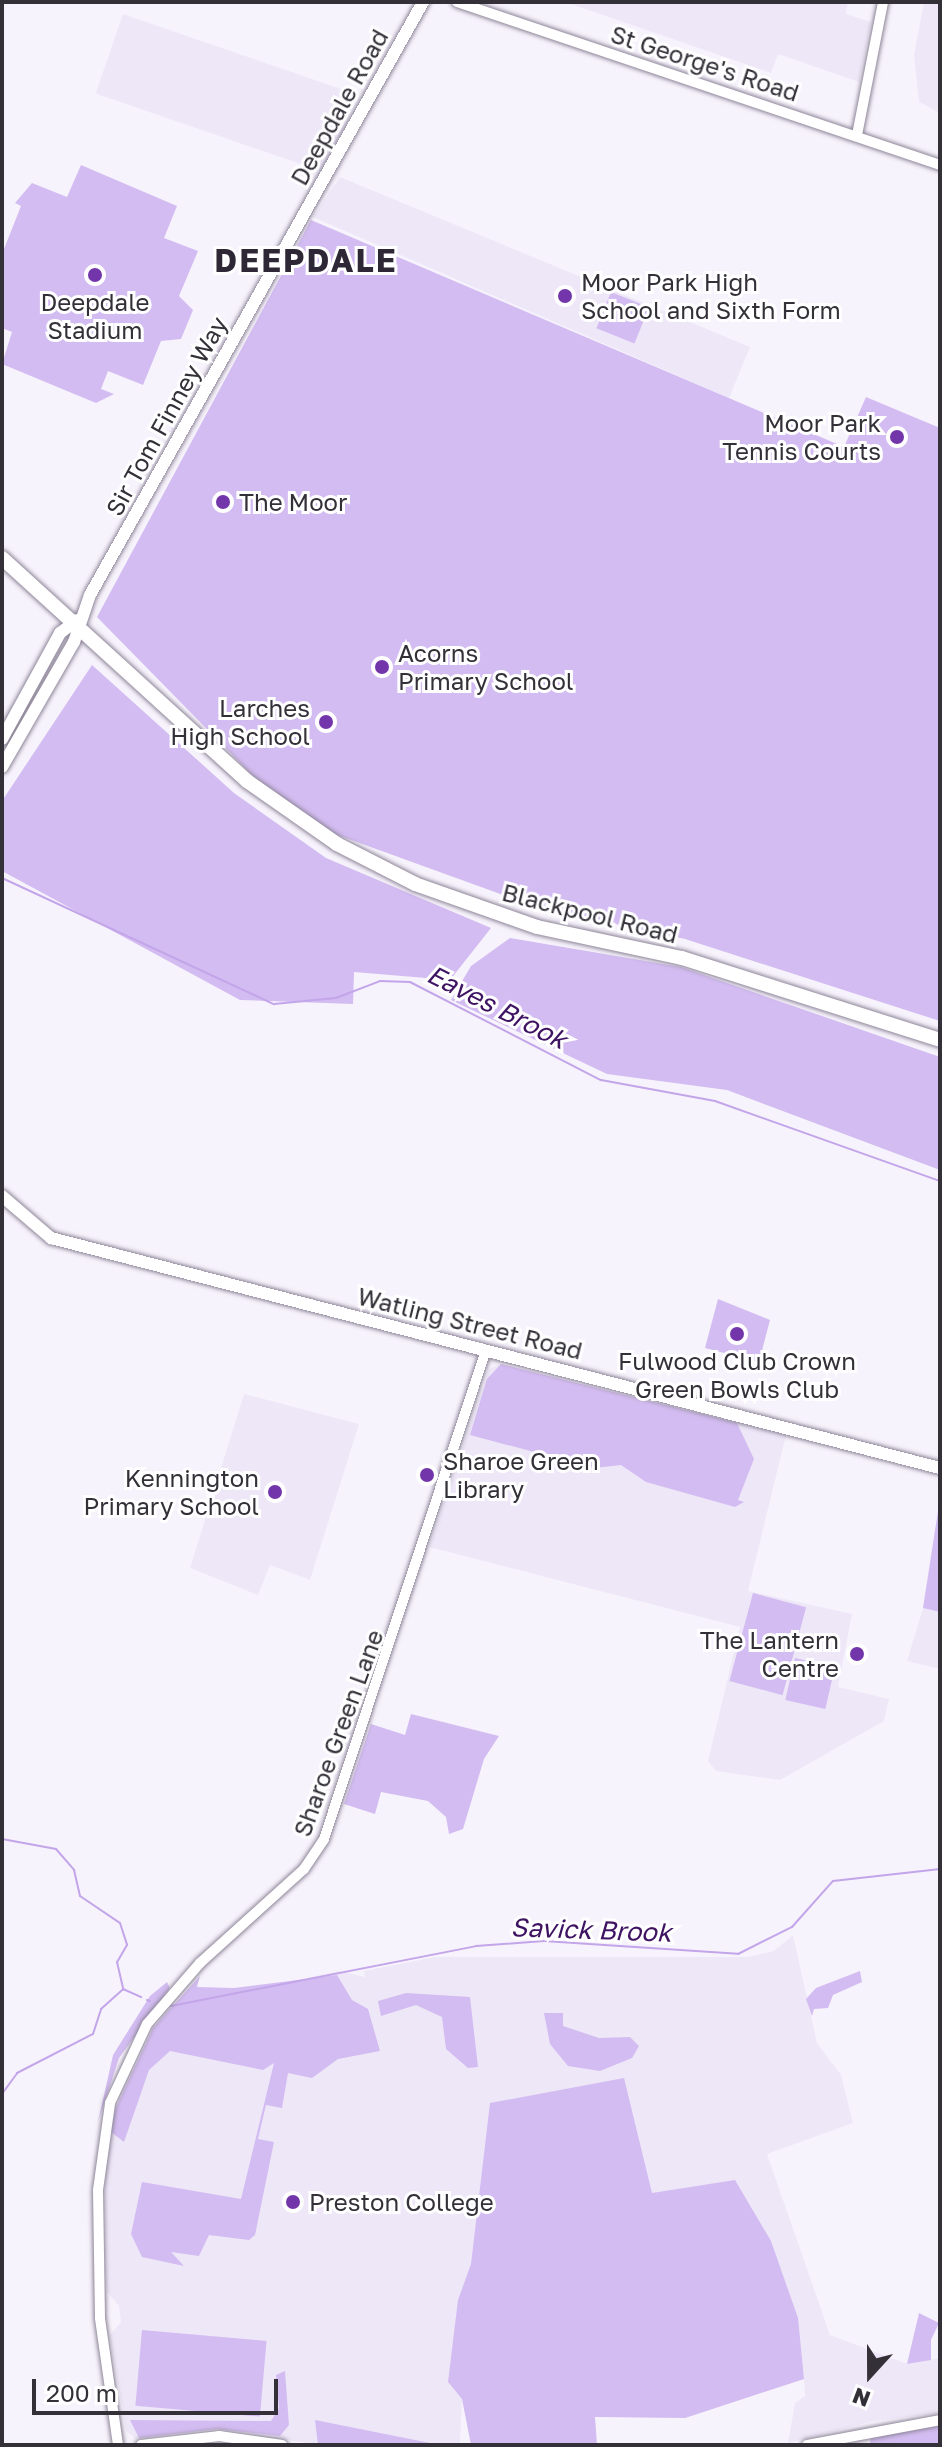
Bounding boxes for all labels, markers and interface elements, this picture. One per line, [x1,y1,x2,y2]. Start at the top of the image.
street label: St George's Road [607,19,803,107]
street label: Deepdale Road [284,24,394,190]
district label: DEEPDALE [214,241,398,279]
marker: Deepdale Stadium [86,266,104,284]
place label: Moor Park High School and Sixth Form [581,268,841,324]
marker: Moor Park High School and Sixth Form [556,287,574,305]
place label: Deepdale Stadium [40,288,150,344]
street label: Sir Tom Finney Way [99,311,233,521]
place label: Moor Park Tennis Courts [722,409,881,465]
marker: Moor Park Tennis Courts [888,428,906,446]
place label: The Moor [239,488,347,516]
marker: The Moor [214,493,232,511]
place label: Acorns Primary School [398,639,574,695]
marker: Acorns Primary School [373,658,391,676]
place label: Larches High School [170,694,310,750]
marker: Larches High School [317,713,335,731]
street label: Blackpool Road [499,877,681,949]
water label: Eaves Brook [422,959,572,1055]
street label: Watling Street Road [355,1281,585,1365]
marker: Fulwood Club Crown Green Bowls Club [728,1325,746,1343]
place label: Fulwood Club Crown Green Bowls Club [618,1347,856,1403]
place label: Sharoe Green Library [443,1447,599,1503]
place label: Kennington Primary School [83,1464,259,1520]
marker: Sharoe Green Library [418,1466,436,1484]
marker: Kennington Primary School [266,1483,284,1501]
street label: Sharoe Green Lane [287,1626,389,1840]
place label: The Lantern Centre [700,1626,839,1682]
marker: The Lantern Centre [846,1643,868,1665]
water label: Savick Brook [510,1912,672,1948]
place label: Preston College [309,2188,494,2216]
marker: Preston College [284,2193,302,2211]
north arrow [830,2335,910,2415]
scale bar [36,2363,282,2413]
text: 200 m [46,2378,117,2407]
text: N [849,2382,874,2413]

